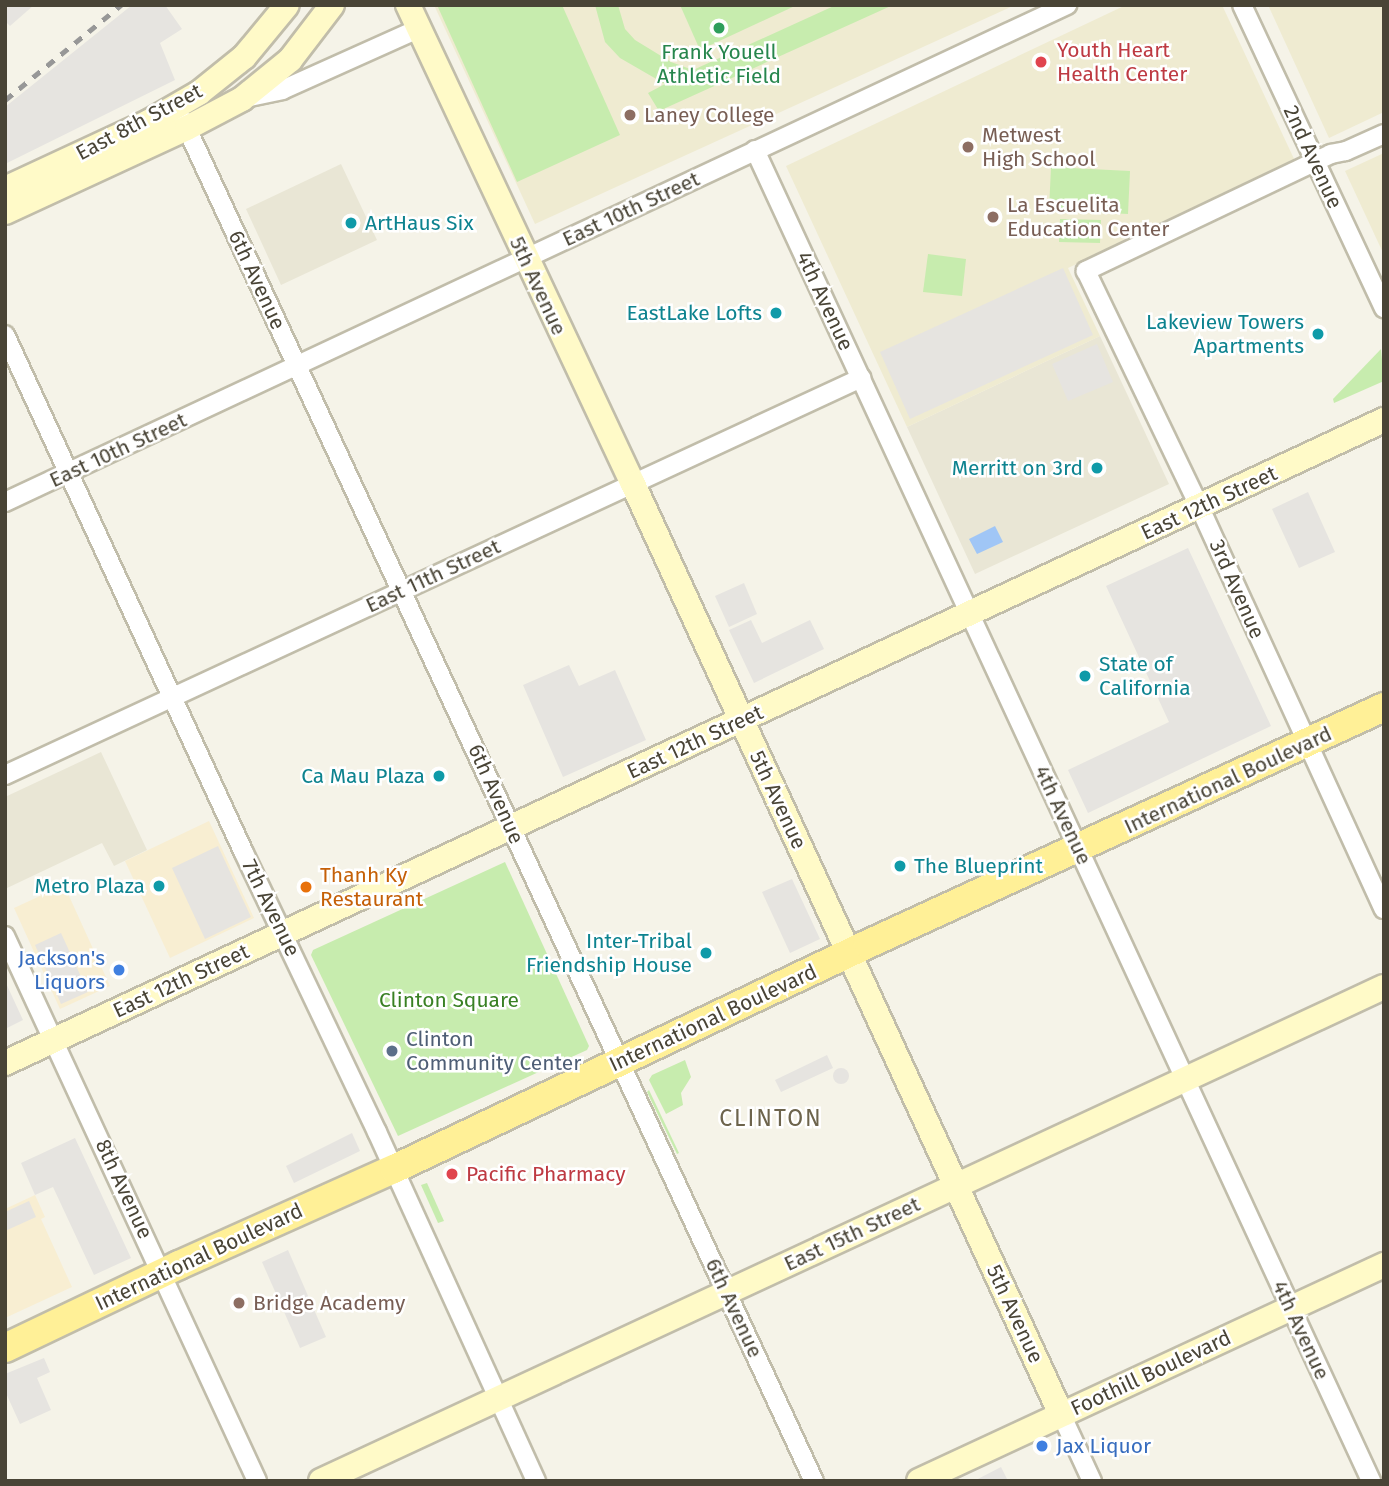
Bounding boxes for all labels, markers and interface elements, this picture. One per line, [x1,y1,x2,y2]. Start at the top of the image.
marker: Frank Youell Athletic Field [711,20,727,36]
place label: Youth Heart Health Center [1057,37,1187,87]
place label: Frank Youell Athletic Field [657,39,781,89]
marker: Youth Heart Health Center [1031,52,1051,72]
street label: East 8th Street [72,78,206,166]
place label: Laney College [644,102,775,128]
street label: 2nd Avenue [1278,102,1348,212]
marker: Laney College [622,107,638,123]
place label: Metwest High School [982,122,1095,172]
marker: Metwest High School [960,139,976,155]
street label: East 10th Street [558,166,704,252]
place label: La Escuelita Education Center [1007,192,1169,242]
marker: La Escuelita Education Center [985,209,1001,225]
place label: ArtHaus Six [365,210,474,236]
marker: ArtHaus Six [343,215,359,231]
street label: 6th Avenue [223,226,291,334]
street label: 5th Avenue [504,233,572,339]
street label: 4th Avenue [791,247,859,355]
place label: EastLake Lofts [627,300,762,326]
marker: EastLake Lofts [768,305,784,321]
place label: Lakeview Towers Apartments [1146,309,1304,359]
marker: Lakeview Towers Apartments [1310,326,1326,342]
street label: East 10th Street [45,407,191,493]
place label: Merritt on 3rd [952,455,1083,481]
marker: Merritt on 3rd [1089,460,1105,476]
street label: East 12th Street [1137,461,1281,545]
street label: East 11th Street [362,534,504,618]
street label: 3rd Avenue [1204,536,1270,642]
place label: State of California [1099,651,1191,701]
marker: State of California [1077,668,1093,684]
street label: East 12th Street [623,700,767,784]
street label: International Boulevard [1120,721,1336,839]
street label: 6th Avenue [463,740,529,848]
street label: 5th Avenue [744,747,812,853]
street label: 4th Avenue [1029,761,1097,869]
place label: Ca Mau Plaza [301,763,425,789]
marker: Ca Mau Plaza [431,768,447,784]
place label: The Blueprint [914,853,1043,879]
street label: 7th Avenue [237,856,305,960]
marker: The Blueprint [892,858,908,874]
place label: Thanh Ky Restaurant [320,862,423,912]
place label: Metro Plaza [35,873,145,899]
marker: Metro Plaza [151,878,167,894]
marker: Thanh Ky Restaurant [298,879,314,895]
place label: Inter-Tribal Friendship House [526,928,692,978]
street label: East 12th Street [109,939,253,1023]
place label: Jackson's Liquors [18,945,105,995]
marker: Inter-Tribal Friendship House [698,945,714,961]
street label: International Boulevard [605,959,821,1077]
marker: Jackson's Liquors [111,962,127,978]
park label: Clinton Square [379,987,519,1013]
place label: Clinton Community Center [406,1026,581,1076]
marker: Clinton Community Center [384,1043,400,1059]
district label: CLINTON [720,1104,822,1132]
street label: 8th Avenue [90,1135,158,1243]
place label: Pacific Pharmacy [466,1161,626,1187]
marker: Pacific Pharmacy [444,1166,460,1182]
street label: East 15th Street [780,1192,924,1276]
street label: International Boulevard [91,1198,307,1316]
street label: 6th Avenue [700,1254,768,1362]
street label: 5th Avenue [981,1261,1049,1367]
street label: 4th Avenue [1267,1276,1335,1384]
place label: Bridge Academy [253,1290,405,1316]
marker: Bridge Academy [231,1295,247,1311]
street label: Foothill Boulevard [1067,1325,1235,1421]
place label: Jax Liquor [1056,1433,1151,1459]
marker: Jax Liquor [1034,1438,1050,1454]

